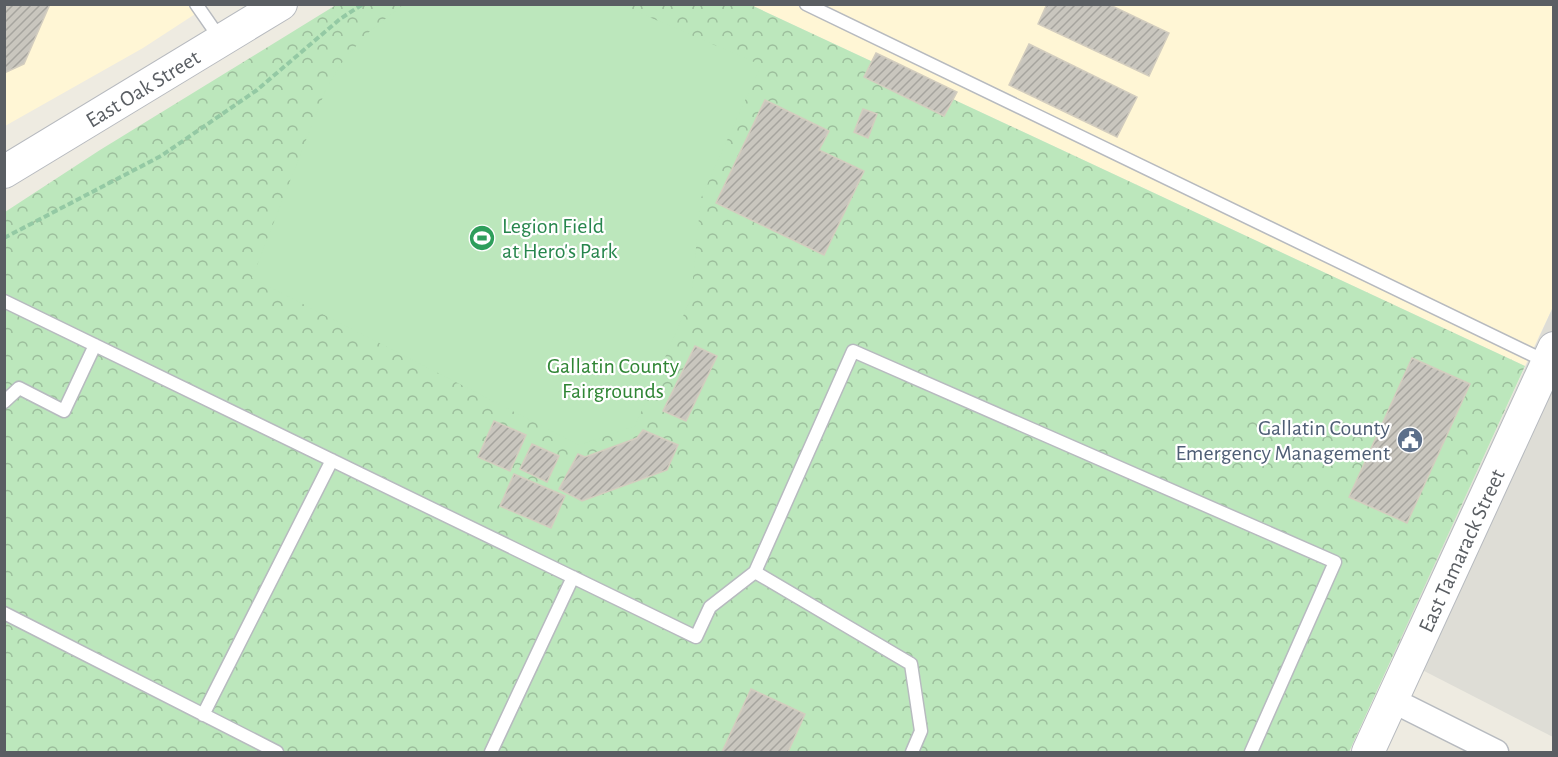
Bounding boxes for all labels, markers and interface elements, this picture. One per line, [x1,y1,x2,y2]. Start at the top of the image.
street label: East Oak Street [82,46,204,132]
place label: Legion Field at Hero's Park [502,215,618,262]
sports icon: Legion Field at Hero's Park [467,223,497,253]
park label: Gallatin County Fairgrounds [547,355,680,402]
place label: Gallatin County Emergency Management [1175,417,1391,464]
public building icon: Gallatin County Emergency Management [1395,425,1425,455]
street label: East Tamarack Street [1415,466,1509,636]

